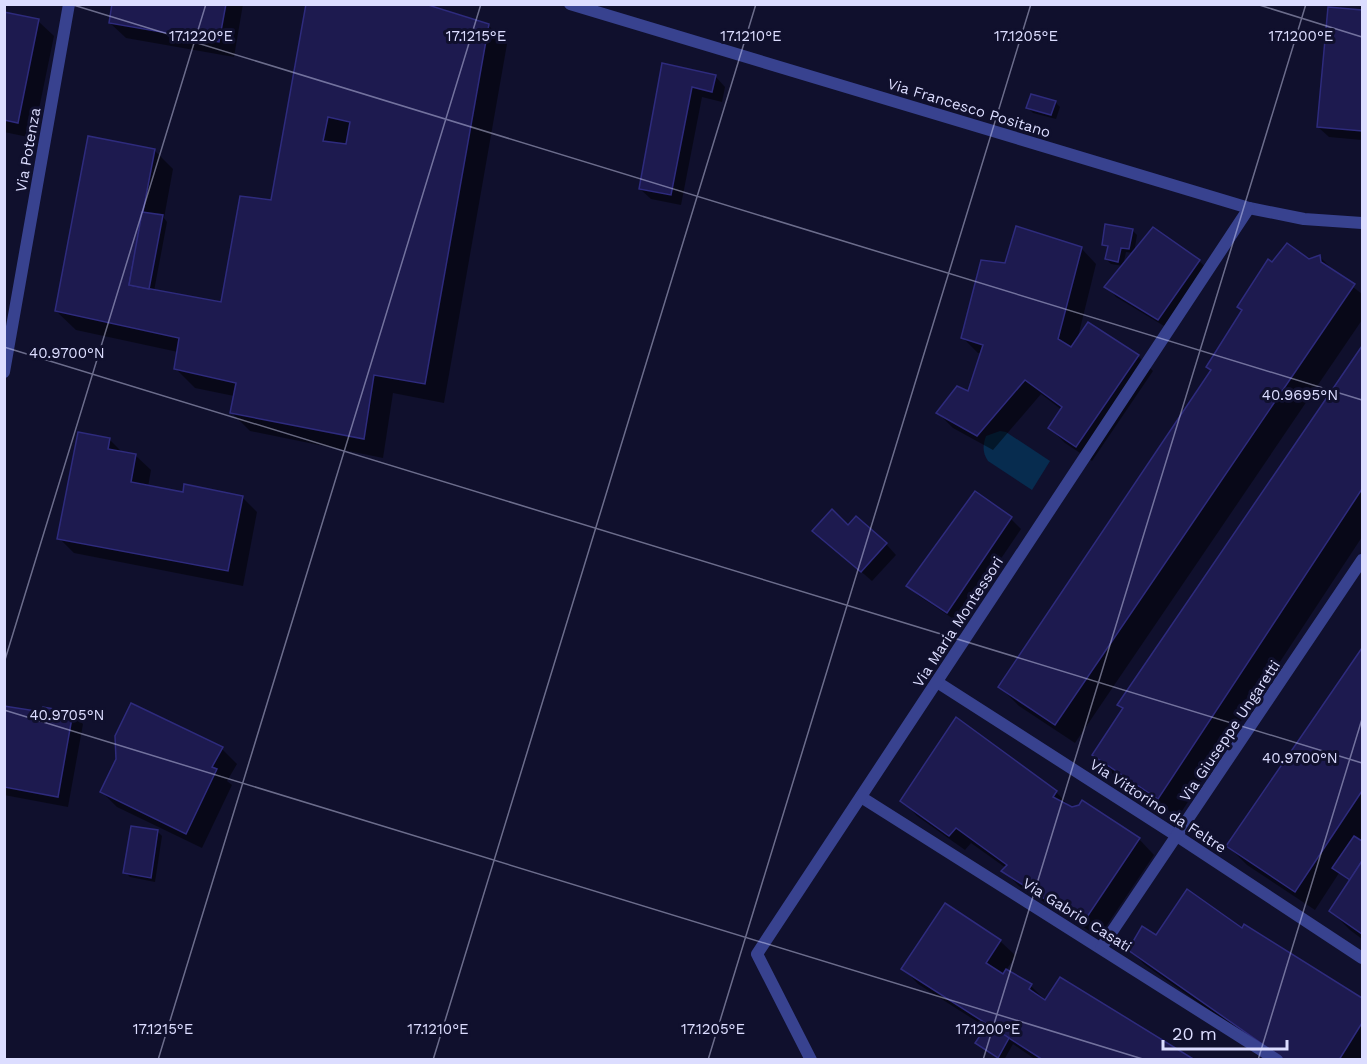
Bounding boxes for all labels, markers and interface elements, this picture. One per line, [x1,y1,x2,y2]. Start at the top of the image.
text: 17.1220°E [169,27,233,45]
text: 17.1215°E [446,27,506,45]
text: 17.1210°E [720,27,782,45]
text: 17.1205°E [994,27,1058,45]
text: 17.1200°E [1269,27,1333,45]
street label: Via Francesco Positano [885,75,1053,141]
street label: Via Potenza [12,106,44,194]
text: 40.9700°N [29,344,105,362]
text: 40.9695°N [1262,386,1338,404]
street label: Via Maria Montessori [909,553,1007,691]
street label: Via Giuseppe Ungaretti [1176,657,1284,805]
text: 40.9705°N [29,706,105,724]
text: 40.9700°N [1262,749,1338,767]
street label: Via Vittorino da Feltre [1086,755,1230,857]
street label: Via Gabrio Casati [1019,874,1135,956]
scale bar [1163,1013,1288,1051]
text: 17.1215°E [133,1020,193,1038]
text: 17.1210°E [407,1020,469,1038]
text: 17.1205°E [681,1020,745,1038]
text: 17.1200°E [956,1020,1020,1038]
text: 20 m [1172,1023,1217,1044]

